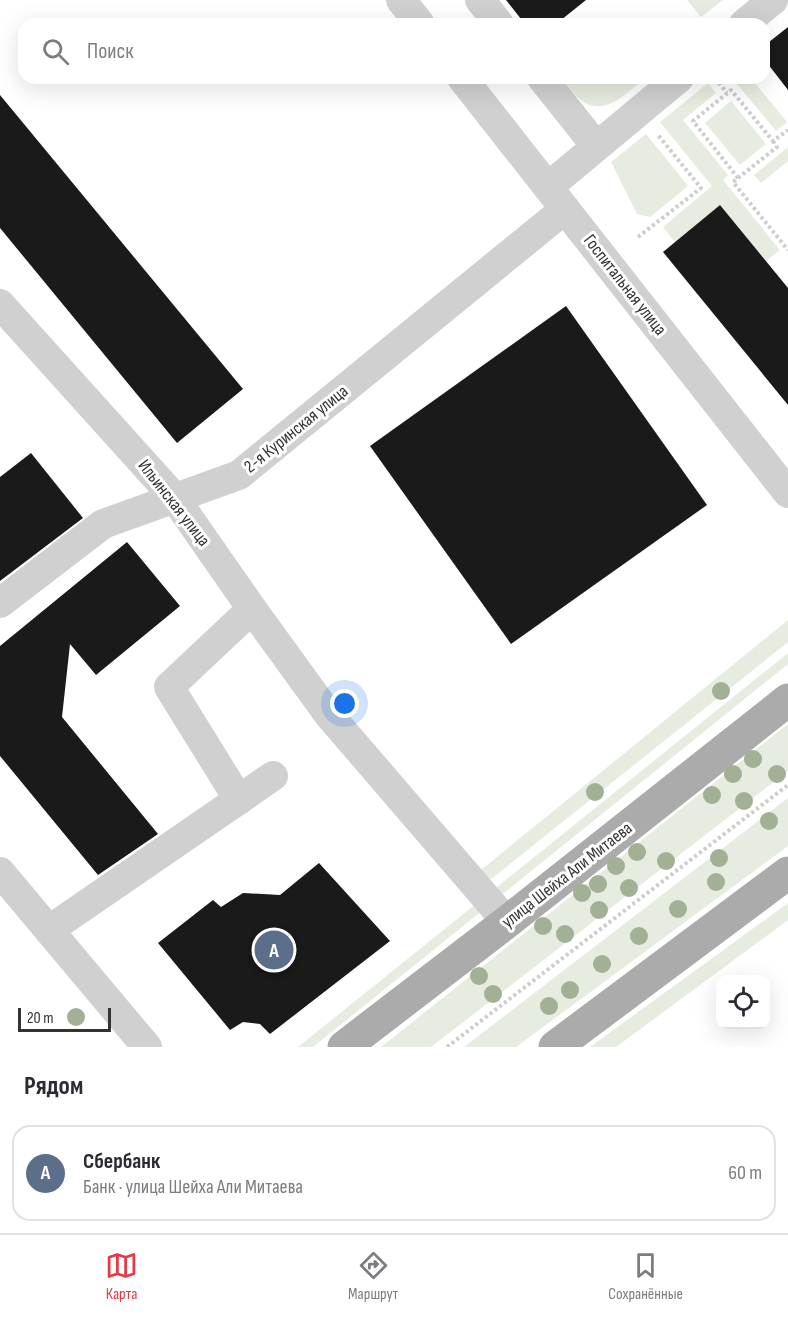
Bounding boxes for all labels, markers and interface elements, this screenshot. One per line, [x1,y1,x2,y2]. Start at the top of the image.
search box [18,18,770,84]
icon: search [39,35,72,68]
text: Поиск [87,38,133,65]
street label: Госпитальная улица [579,230,671,340]
street label: 2-я Куринская улица [240,381,352,477]
street label: Ильинская улица [134,455,214,551]
your location [330,689,359,718]
street label: улица Шейха Али Митаева [498,818,636,932]
pin: A [254,928,294,972]
map controls [716,975,770,1029]
button: locate [716,975,770,1029]
scale bar [18,1005,111,1032]
text: 20 m [27,1009,54,1028]
text: Рядом [24,1071,83,1102]
text: Сбербанк [83,1148,160,1175]
text: A [41,1161,50,1185]
text: 60 m [728,1161,762,1185]
text: Банк · улица Шейха Али Митаева [83,1175,303,1199]
tab: Карта [105,1249,138,1304]
tab: Маршрут [348,1249,398,1304]
tab: Сохранённые [608,1249,683,1304]

